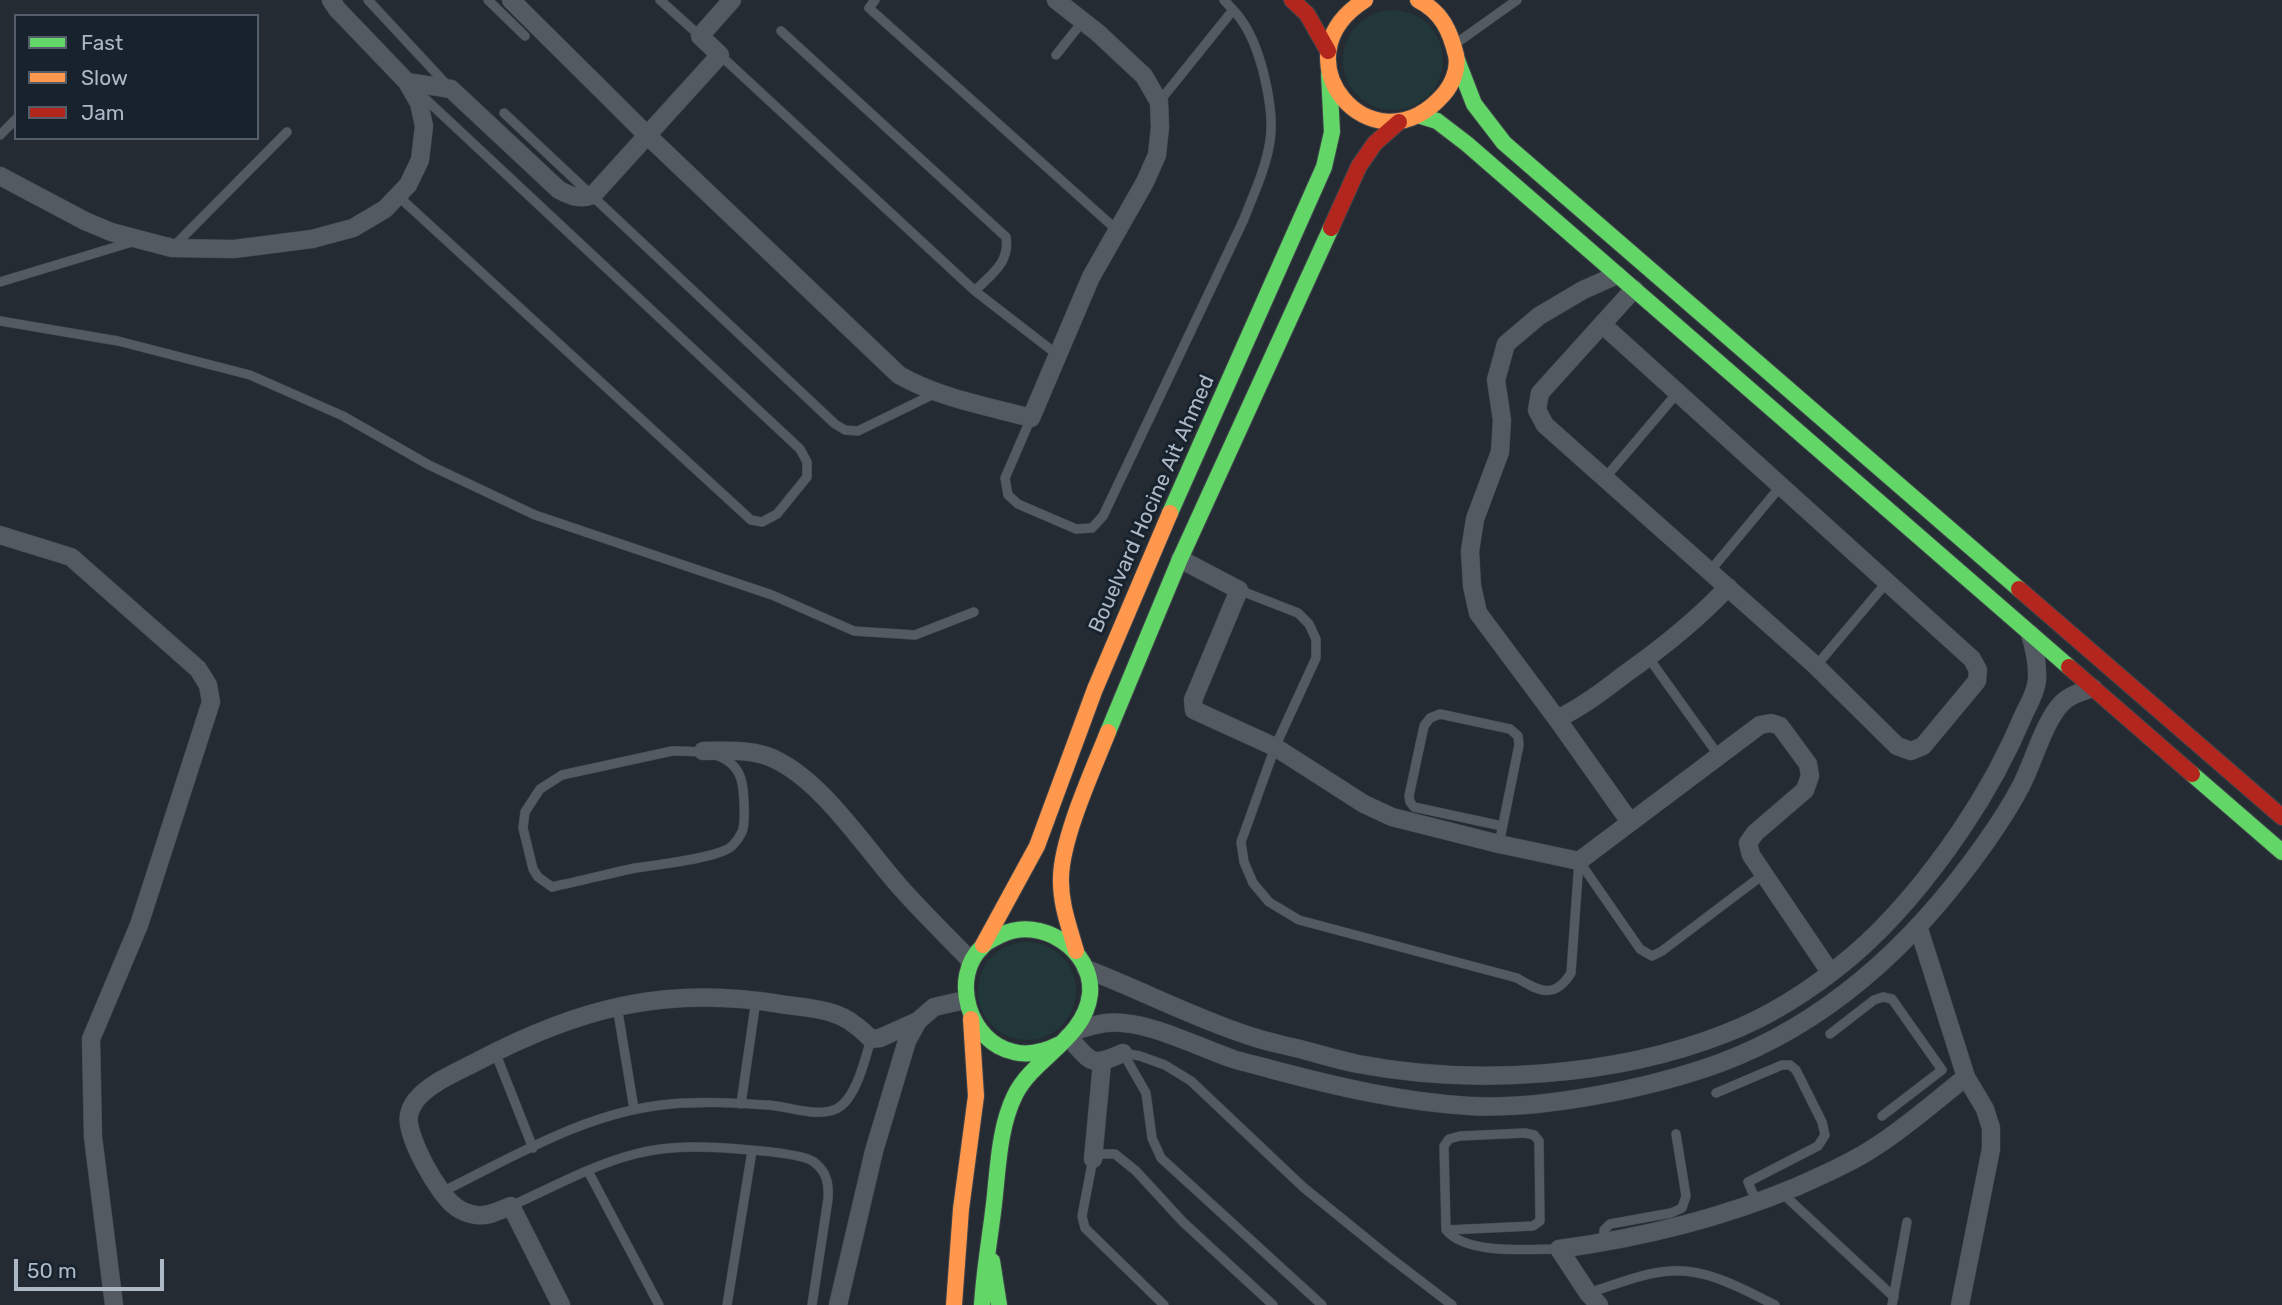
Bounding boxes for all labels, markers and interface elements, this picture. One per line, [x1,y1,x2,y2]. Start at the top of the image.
legend [14,14,259,140]
text: Fast [81,30,123,55]
text: Slow [81,65,128,90]
text: Jam [81,100,125,125]
street label: Bouelvard Hocine Ait Ahmed [1084,371,1220,637]
scale bar [18,1246,168,1290]
text: 50 m [27,1258,77,1283]

